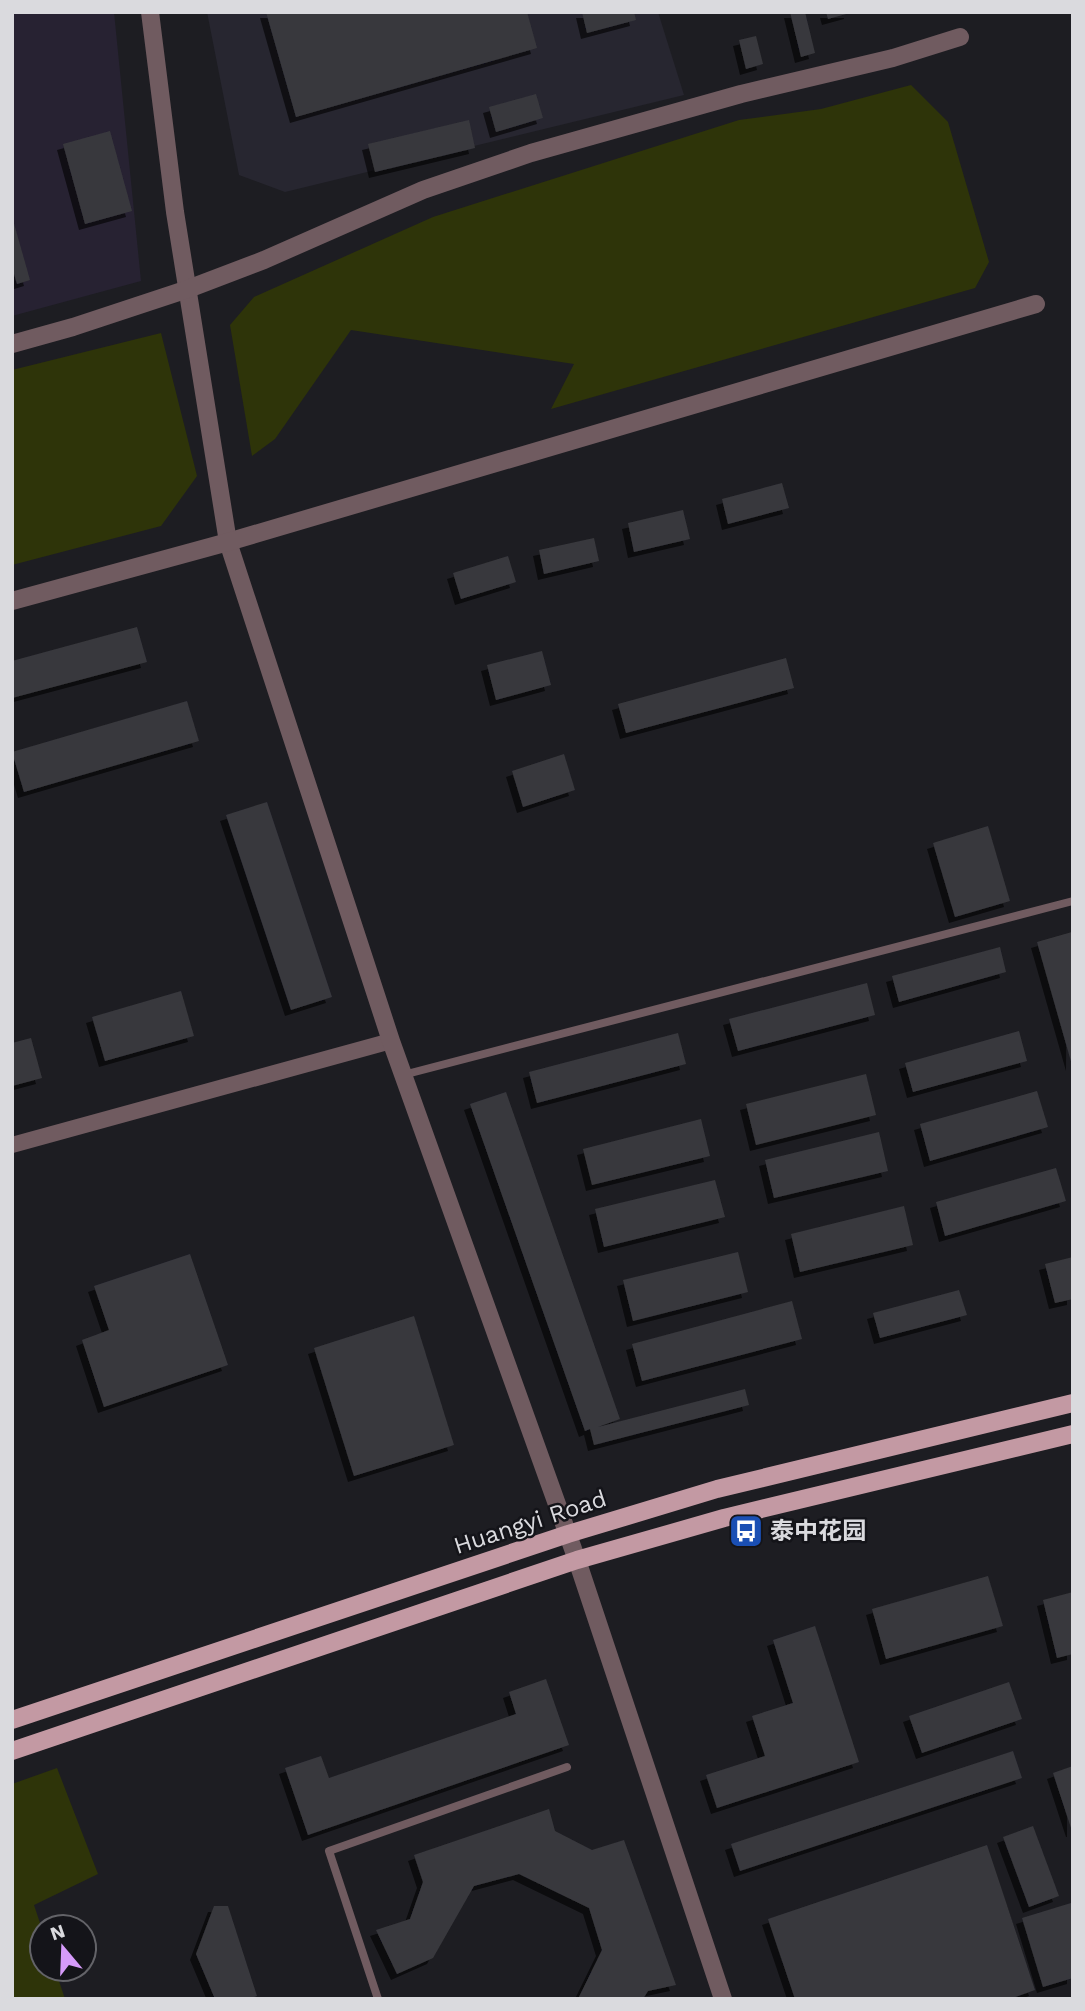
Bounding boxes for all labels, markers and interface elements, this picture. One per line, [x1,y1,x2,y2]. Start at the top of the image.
street label: Huangyi Road [450,1484,610,1560]
bus stop icon: 泰中花园 [727,1512,765,1550]
place label: 泰中花园 [770,1517,866,1545]
north arrow [28,1913,98,1983]
text: N [47,1919,68,1946]

